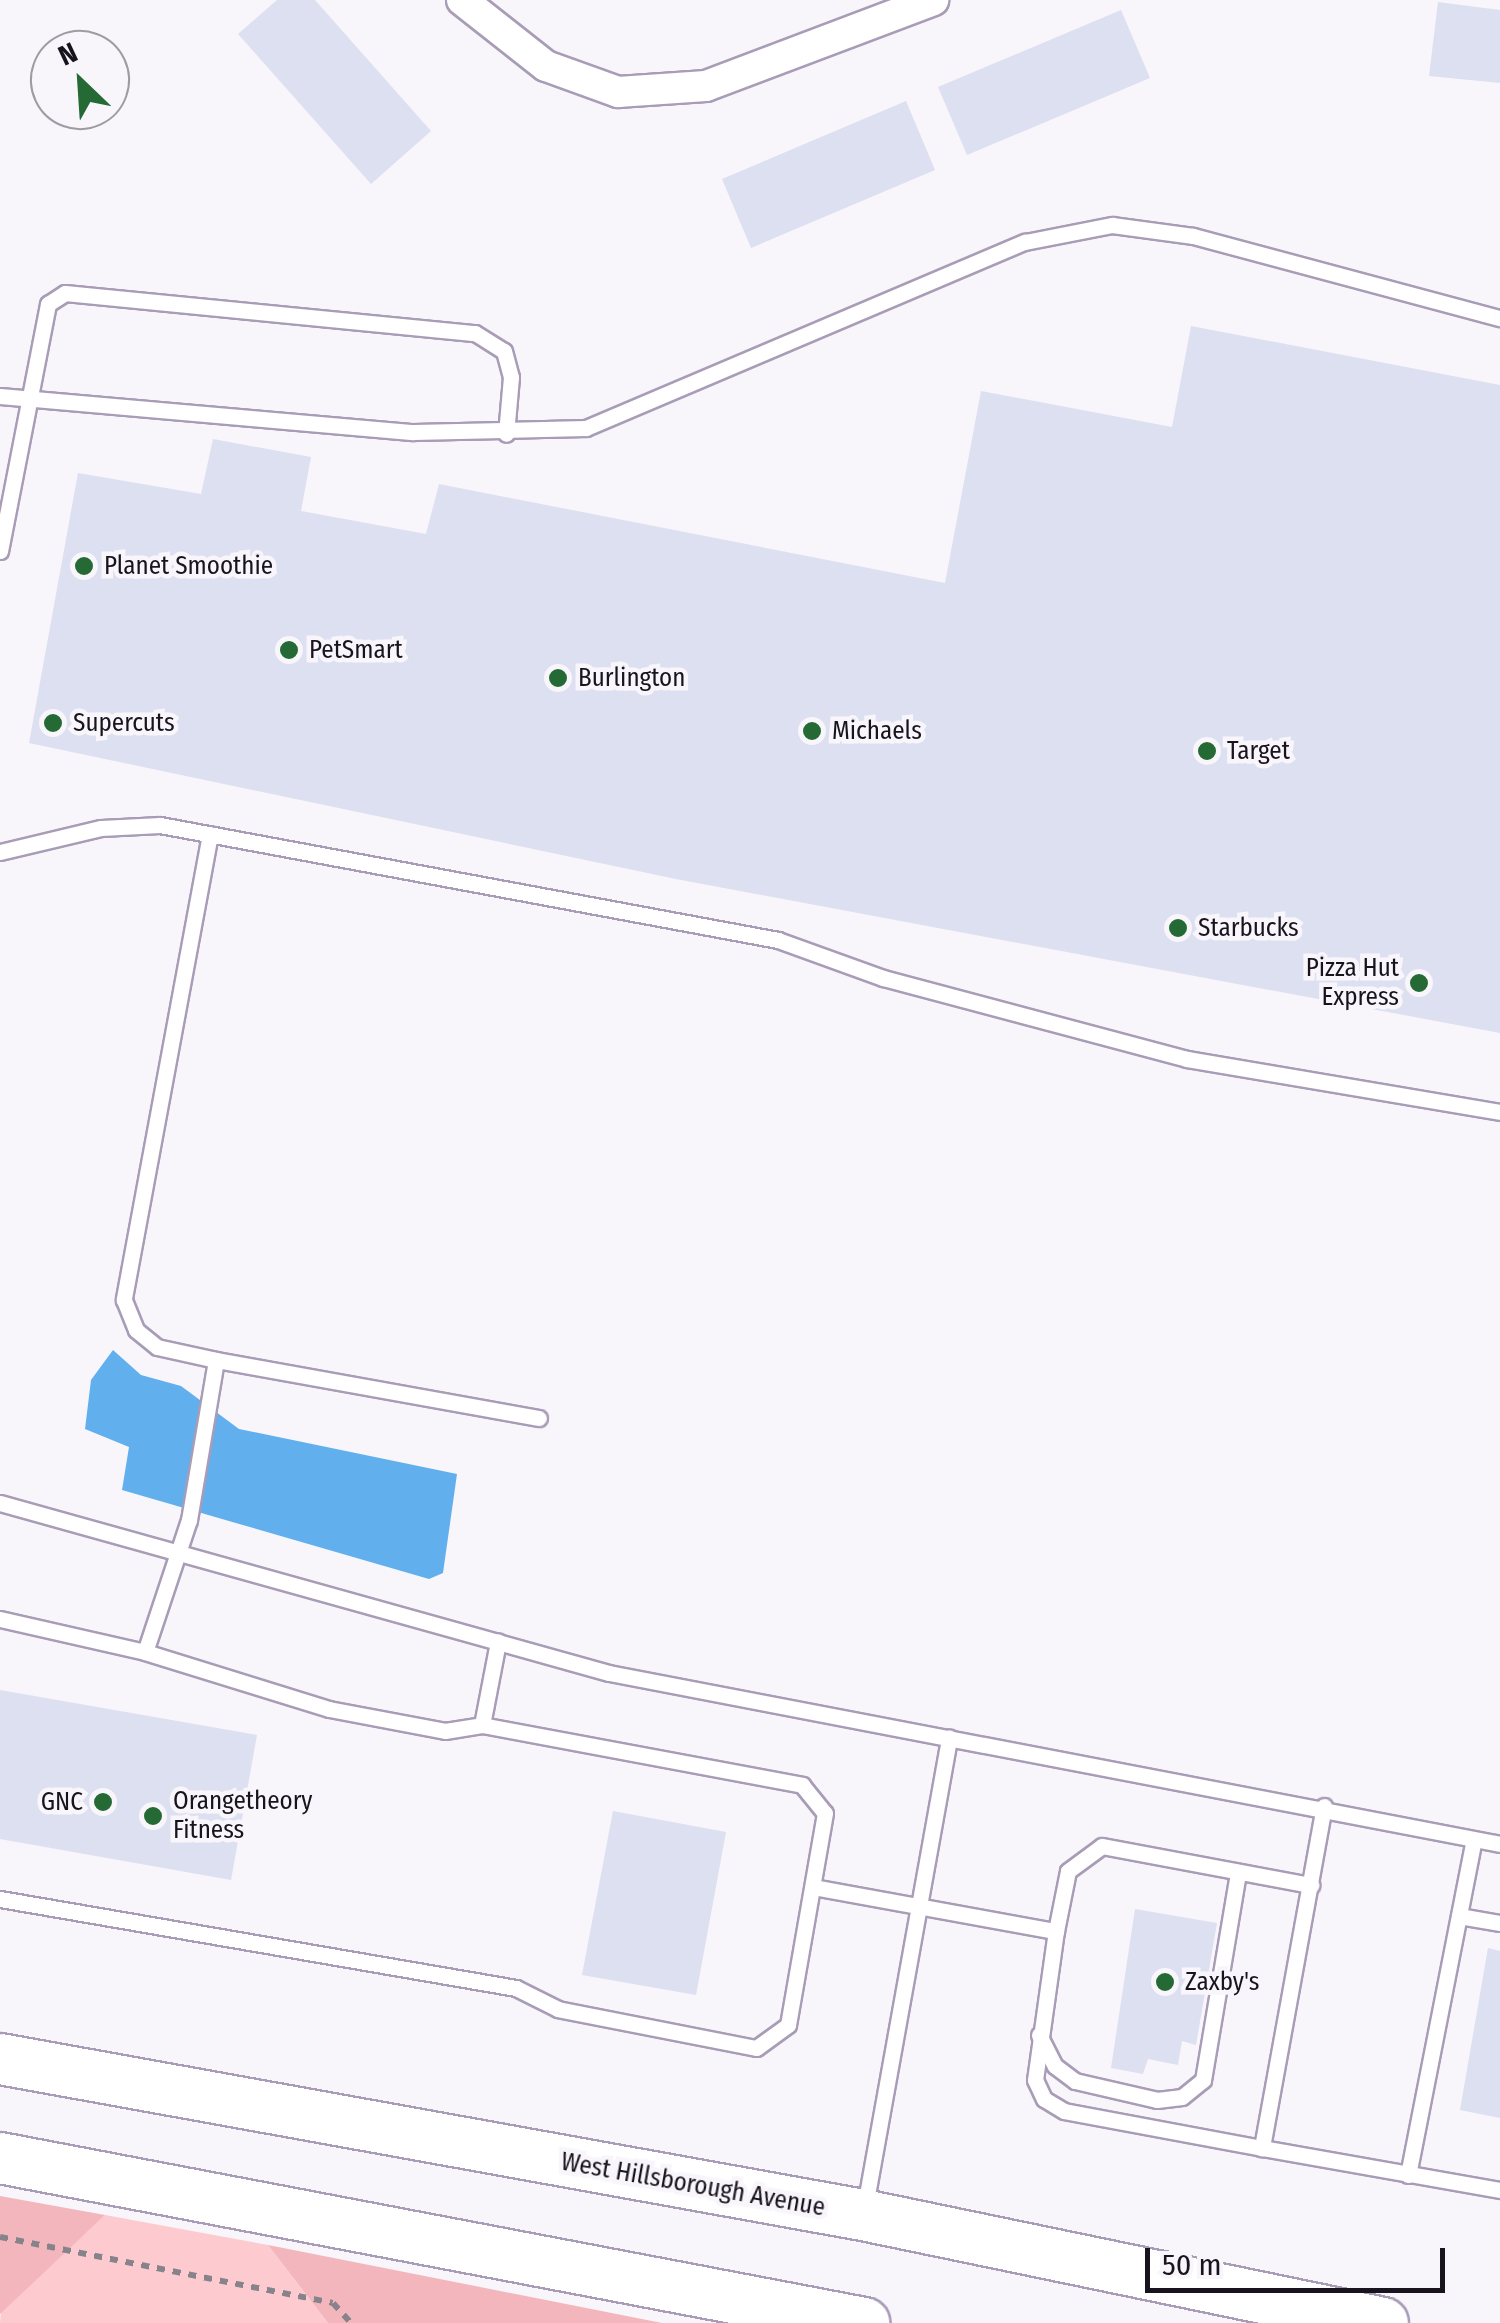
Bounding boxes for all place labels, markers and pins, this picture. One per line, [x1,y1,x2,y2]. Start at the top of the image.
place label: Planet Smoothie [104,551,273,581]
marker: Planet Smoothie [73,555,95,577]
place label: PetSmart [309,635,403,665]
marker: PetSmart [278,639,300,661]
place label: Burlington [578,663,685,693]
marker: Burlington [547,667,569,689]
place label: Supercuts [73,708,175,738]
marker: Supercuts [42,712,64,734]
place label: Michaels [832,716,922,746]
marker: Michaels [801,720,823,742]
place label: Target [1227,736,1290,766]
marker: Target [1196,740,1218,762]
place label: Starbucks [1198,913,1299,943]
marker: Starbucks [1167,917,1189,939]
place label: Pizza Hut Express [1306,954,1399,1013]
marker: Pizza Hut Express [1408,972,1430,994]
place label: GNC [41,1787,83,1817]
place label: Orangetheory Fitness [173,1787,312,1846]
marker: GNC [92,1791,114,1813]
marker: Orangetheory Fitness [142,1805,164,1827]
place label: Zaxby's [1185,1967,1259,1997]
marker: Zaxby's [1154,1971,1176,1993]

